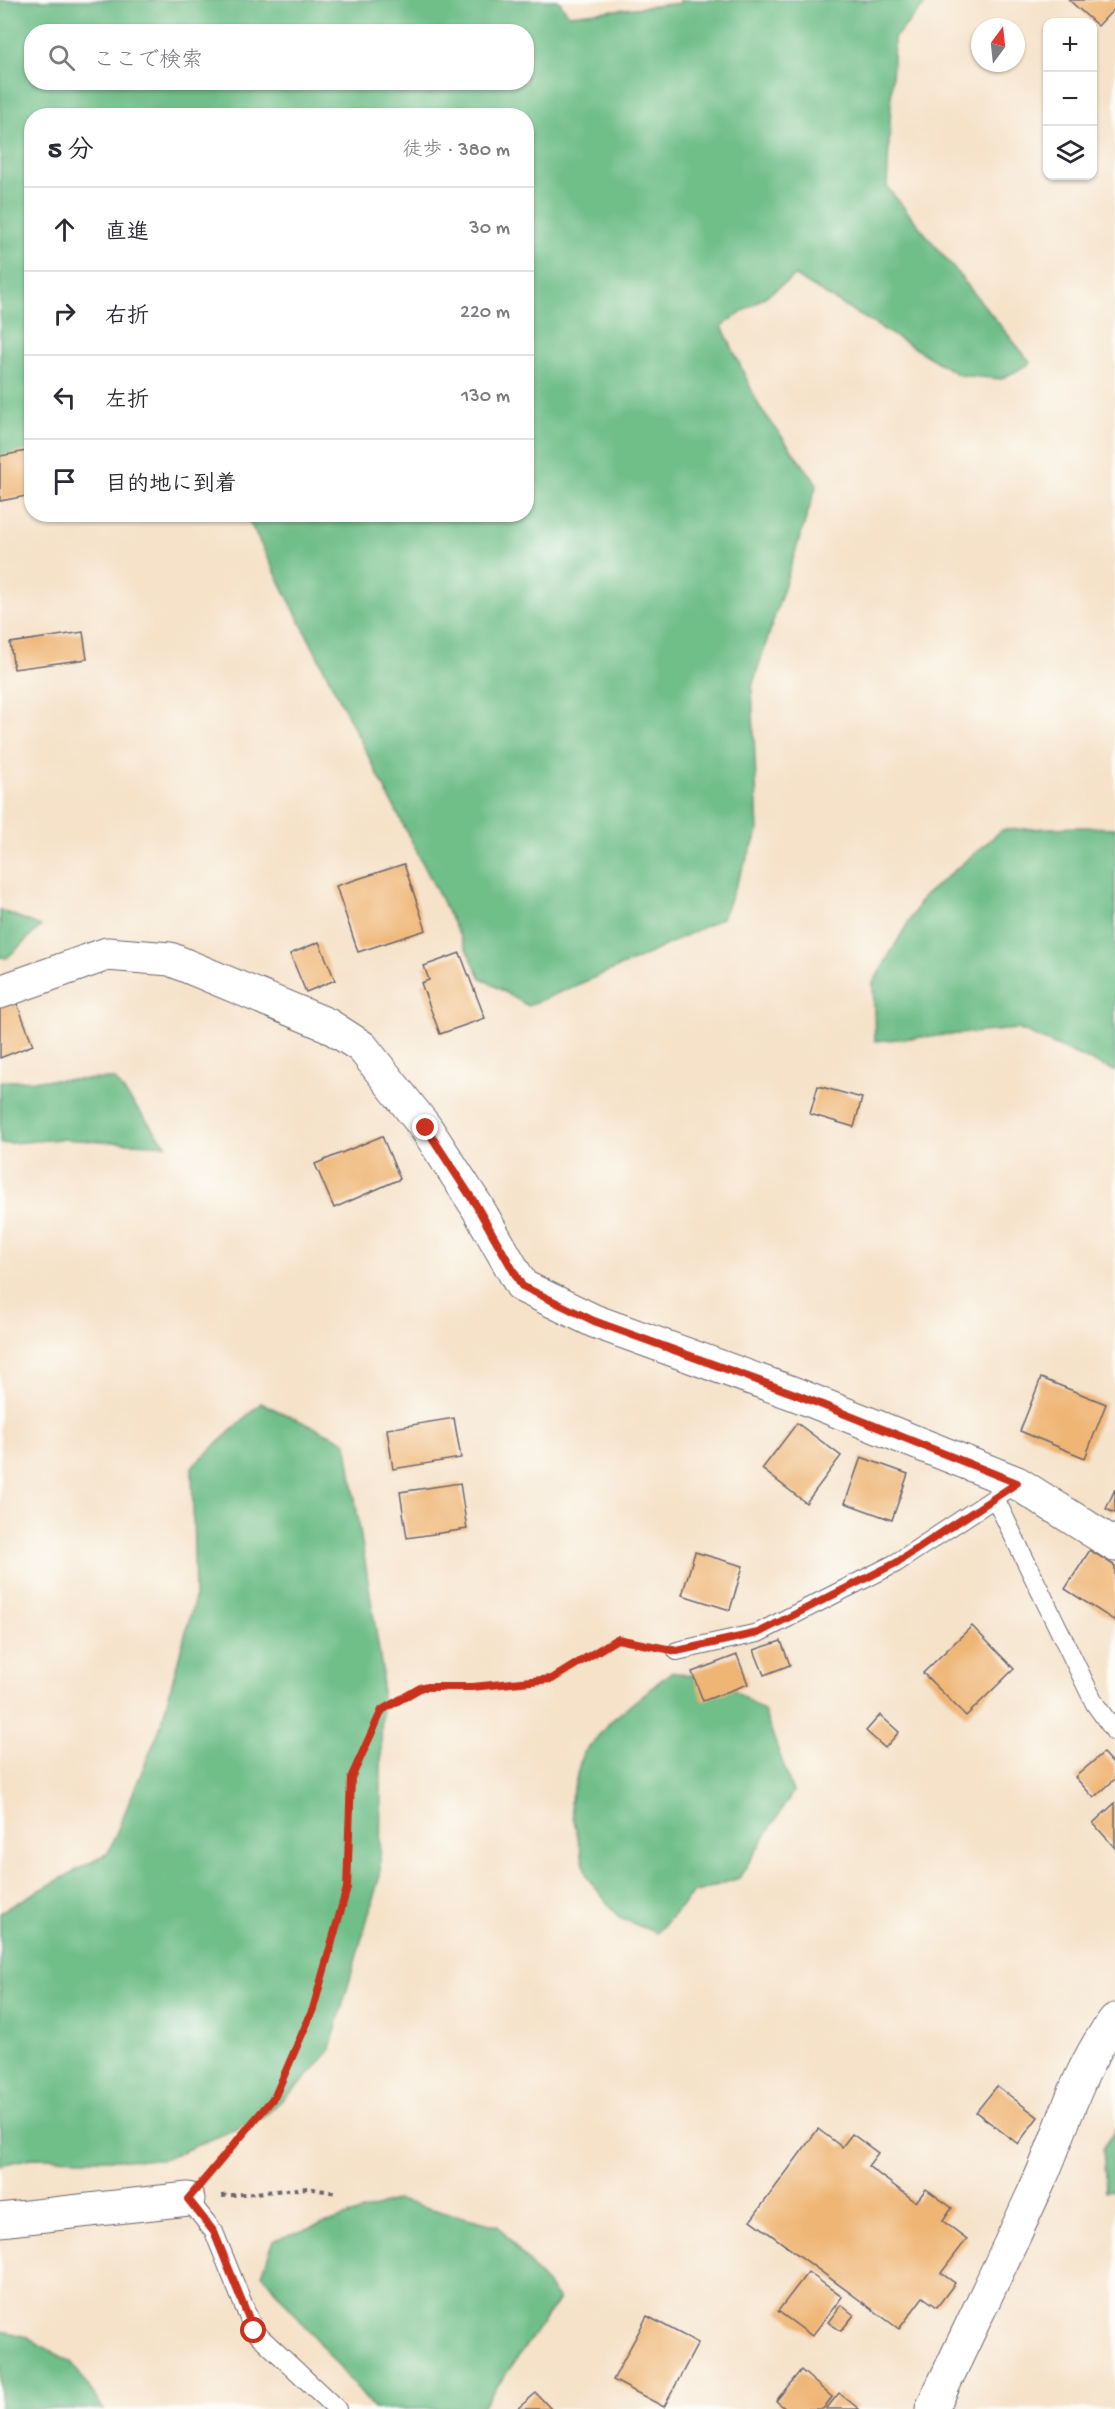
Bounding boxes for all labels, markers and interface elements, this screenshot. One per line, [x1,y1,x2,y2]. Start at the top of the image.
north arrow [971,18,1025,72]
map controls [1043,18,1097,180]
button: + [1043,18,1097,72]
search box [24,24,534,90]
icon: search [45,41,78,74]
text: ここで検索 [93,49,203,75]
button: − [1043,72,1097,126]
button: layers [1043,126,1097,180]
text: 5 分 [48,137,94,168]
text: 徒歩 · 380 m [403,140,510,163]
icon: ahead [48,213,81,246]
text: 30 m [469,218,510,241]
text: 直進 [105,221,149,247]
icon: right [48,297,81,330]
text: 220 m [460,302,510,325]
text: 右折 [105,305,149,331]
icon: left [48,381,81,414]
text: 130 m [461,386,510,409]
text: 左折 [105,389,149,415]
icon: arrive [48,465,81,498]
text: 目的地に到着 [105,473,237,499]
route end [412,1114,438,1140]
route start [240,2317,266,2343]

